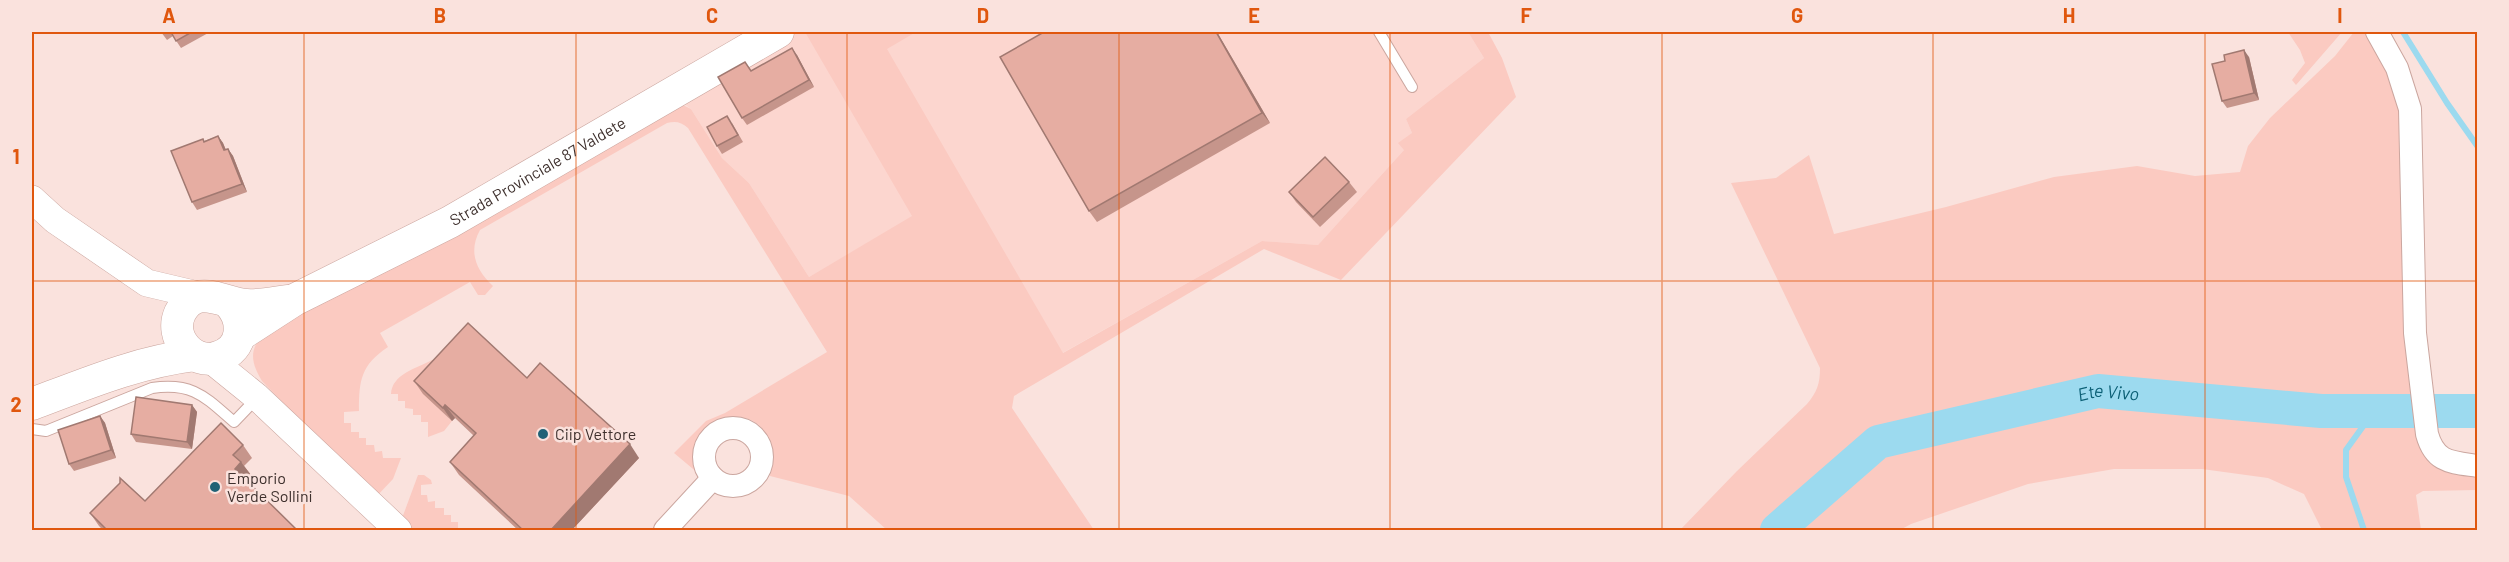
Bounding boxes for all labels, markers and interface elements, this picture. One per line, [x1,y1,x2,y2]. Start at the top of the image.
text: A [162,3,176,27]
text: B [434,3,446,27]
text: C [706,3,718,27]
text: D [977,3,989,27]
text: E [1248,3,1260,27]
text: F [1520,3,1532,27]
text: G [1791,3,1803,27]
text: H [2063,3,2075,27]
text: I [2337,3,2343,27]
street label: Strada Provinciale 87 Valdete [446,112,629,229]
text: 1 [12,144,20,168]
water label: Ete Vivo [2075,379,2140,405]
text: 2 [10,392,22,416]
place label: Ciip Vettore [555,424,636,443]
marker: Ciip Vettore [536,427,550,441]
place label: Emporio Verde Sollini [227,468,313,505]
marker: Emporio Verde Sollini [208,480,222,494]

